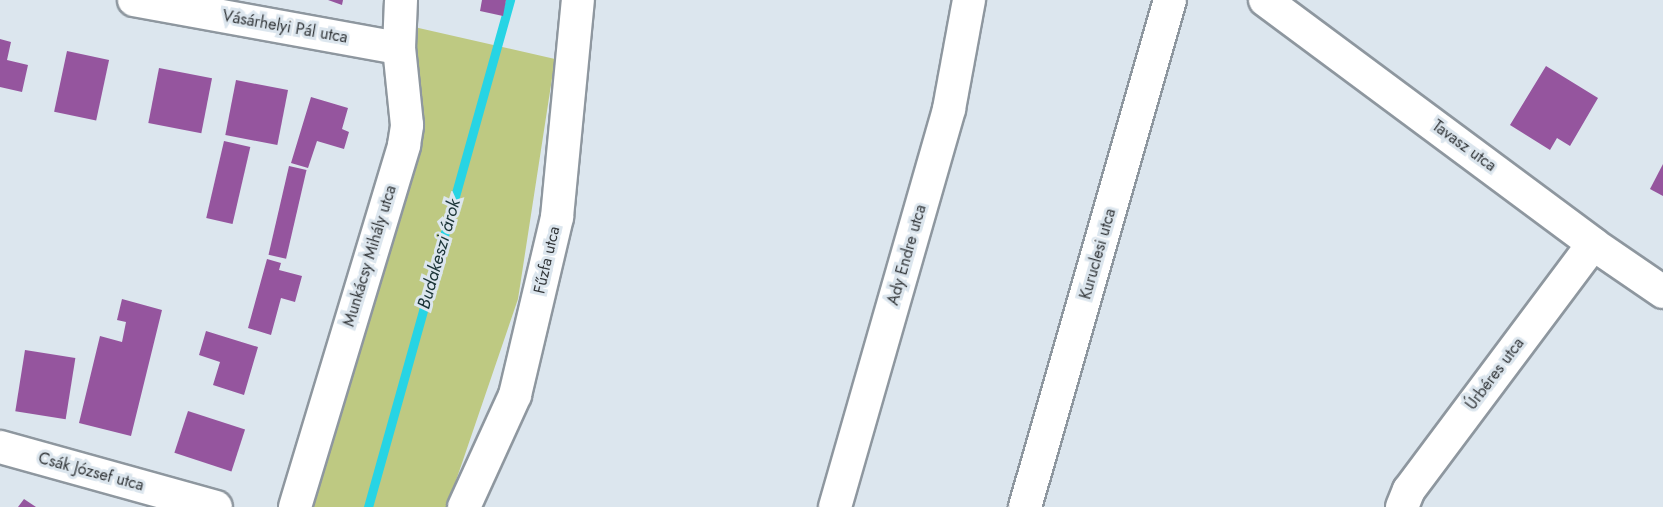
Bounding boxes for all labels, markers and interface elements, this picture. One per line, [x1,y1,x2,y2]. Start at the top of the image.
street label: Vásárhelyi Pál utca [221,7,349,47]
street label: Tavasz utca [1428,116,1500,176]
street label: Munkácsy Mihály utca [339,183,401,329]
water label: Budakeszi árok [413,197,465,311]
street label: Ady Endre utca [883,203,931,307]
street label: Kuruclesi utca [1076,206,1120,302]
street label: Fűzfa utca [530,225,564,295]
street label: Úrbéres utca [1462,334,1528,414]
street label: Csák József utca [36,449,146,495]

